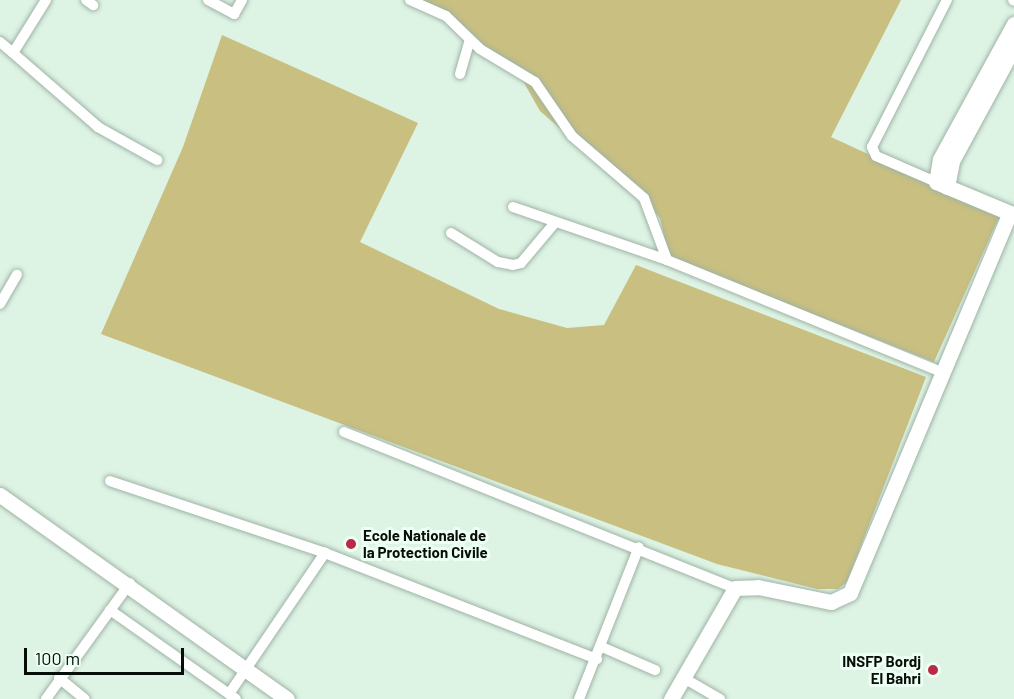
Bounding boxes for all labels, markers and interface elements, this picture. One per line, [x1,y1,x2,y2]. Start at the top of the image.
place label: Ecole Nationale de la Protection Civile [363,526,488,561]
marker: Ecole Nationale de la Protection Civile [344,537,358,551]
scale bar [27,636,188,674]
text: 100 m [35,647,80,669]
place label: INSFP Bordj El Bahri [842,652,921,687]
marker: INSFP Bordj El Bahri [926,663,940,677]

